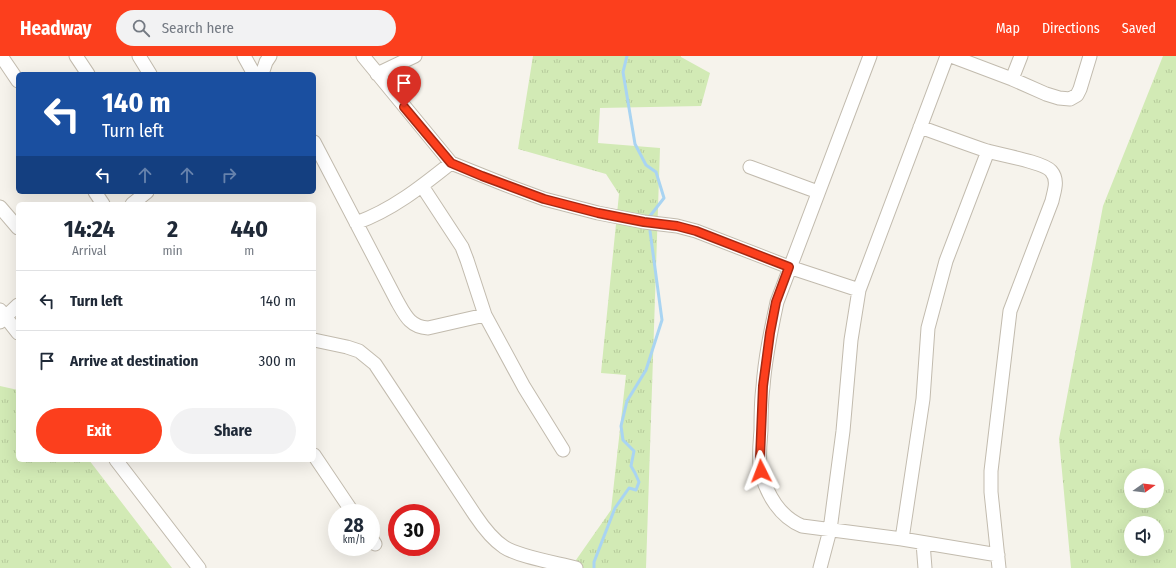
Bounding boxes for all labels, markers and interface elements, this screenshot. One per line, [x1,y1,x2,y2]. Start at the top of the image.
search box [116,10,396,46]
text: Headway [20,17,92,40]
icon: search [130,17,152,39]
text: Search here [162,19,234,37]
text: Map [996,20,1020,37]
text: Directions [1042,20,1100,37]
text: Saved [1122,20,1156,37]
pin [387,66,421,107]
icon: arrive [393,72,415,94]
text: 140 m [102,86,171,119]
icon: left [36,88,88,140]
text: Turn left [102,120,164,142]
icon: left [92,164,114,186]
icon: ahead [134,164,156,186]
icon: ahead [176,164,198,186]
icon: right [218,164,240,186]
text: 14:24 [64,215,115,243]
text: 2 [167,215,178,243]
text: 440 [230,215,268,243]
text: Arrival [72,243,106,258]
text: min [163,243,183,258]
text: m [244,243,254,258]
icon: left [36,290,58,312]
text: Turn left [70,292,123,310]
text: 140 m [260,292,296,310]
icon: arrive [36,350,58,372]
text: Arrive at destination [70,352,198,370]
text: 300 m [259,352,296,370]
button: Exit [36,408,162,454]
button: Share [170,408,296,454]
position arrow [740,450,782,492]
north arrow [1124,468,1164,508]
map controls [1124,468,1164,556]
speed limit sign: 30 [388,504,440,556]
text: 28 [344,513,364,537]
button: sound [1124,516,1164,556]
text: km/h [343,534,365,546]

